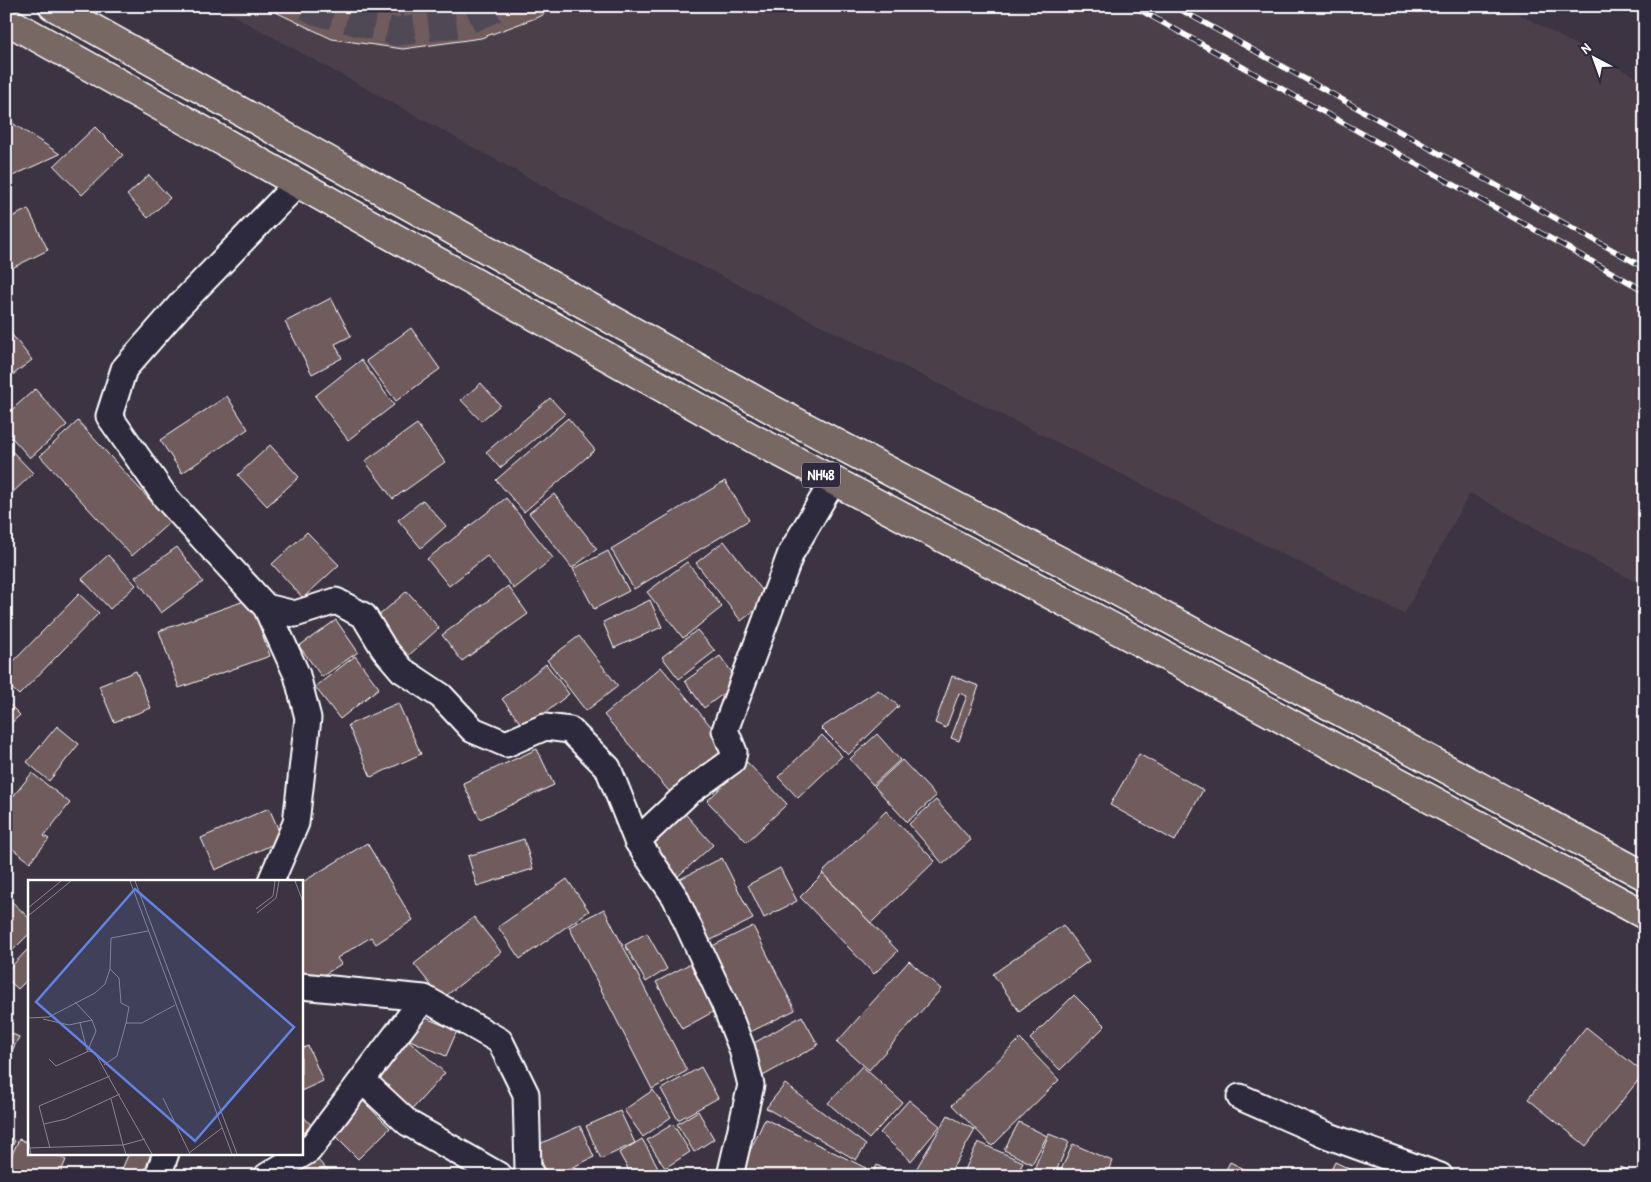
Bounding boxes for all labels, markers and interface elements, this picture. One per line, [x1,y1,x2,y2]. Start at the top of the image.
north arrow [1568,32,1618,82]
text: N [1576,38,1595,57]
road number: NH48 [802,462,840,488]
inset map [28,880,302,1154]

